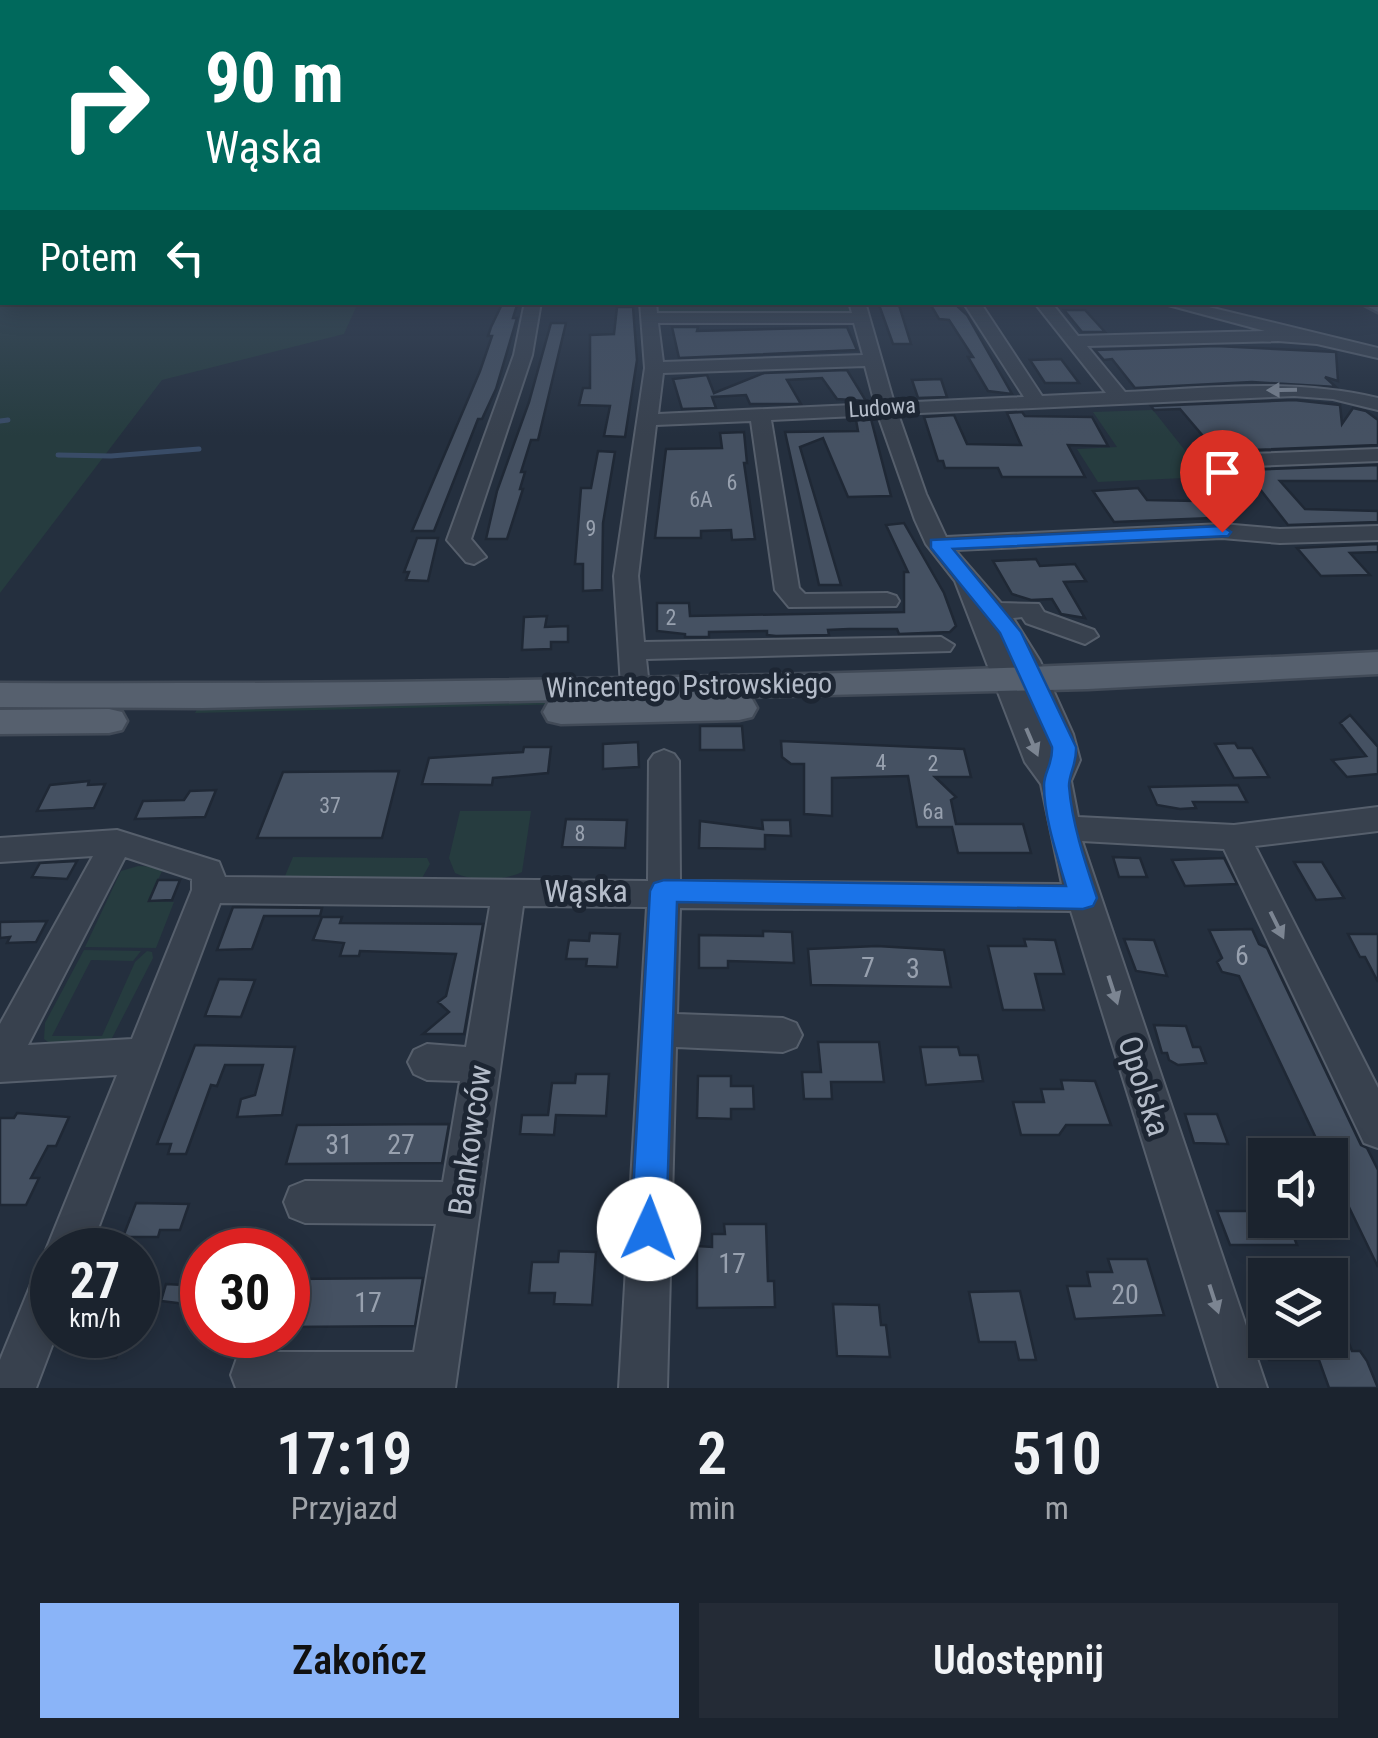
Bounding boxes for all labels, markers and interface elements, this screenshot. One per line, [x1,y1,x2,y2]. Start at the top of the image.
text: 90 m [205,37,344,119]
icon: right [40,40,170,170]
text: Wąska [205,121,322,174]
icon: left [158,230,213,285]
text: Potem [40,236,138,280]
one-way arrow [1265,383,1297,399]
street label: Ludowa [848,393,917,422]
pin [1180,430,1265,533]
icon: arrive [1195,445,1250,500]
house number: 6 [727,470,737,495]
house number: 6A [689,487,713,512]
house number: 9 [586,516,596,541]
house number: 2 [666,605,676,630]
street label: Wincentego Pstrowskiego [545,667,833,704]
one-way arrow [1024,727,1040,757]
house number: 4 [876,750,887,775]
house number: 2 [928,751,938,776]
house number: 37 [319,793,341,818]
house number: 6a [922,799,944,824]
house number: 8 [575,821,585,846]
street label: Wąska [544,872,628,910]
one-way arrow [1268,910,1285,939]
house number: 6 [1235,939,1249,972]
house number: 7 [861,951,875,984]
house number: 3 [906,952,920,985]
one-way arrow [1107,976,1122,1006]
street label: Opolska [1110,1031,1178,1141]
street label: Bankowców [441,1062,499,1218]
house number: 31 [325,1128,353,1161]
house number: 27 [387,1128,415,1161]
map controls [1248,1138,1348,1358]
button: sound [1248,1138,1348,1238]
position arrow [597,1177,701,1281]
speed limit sign: 30 [180,1228,310,1358]
house number: 17 [718,1247,746,1280]
text: 27 [70,1252,120,1310]
button: layers [1248,1258,1348,1358]
house number: 20 [1111,1278,1139,1311]
one-way arrow [1207,1285,1222,1315]
house number: 17 [354,1286,382,1319]
text: km/h [69,1304,121,1333]
text: 17:19 [276,1418,413,1489]
text: 2 [697,1418,727,1489]
text: 510 [1011,1418,1102,1489]
text: Przyjazd [291,1489,398,1527]
text: min [689,1489,735,1527]
text: m [1045,1489,1069,1527]
button: Zakończ [40,1603,679,1718]
button: Udostępnij [699,1603,1338,1718]

